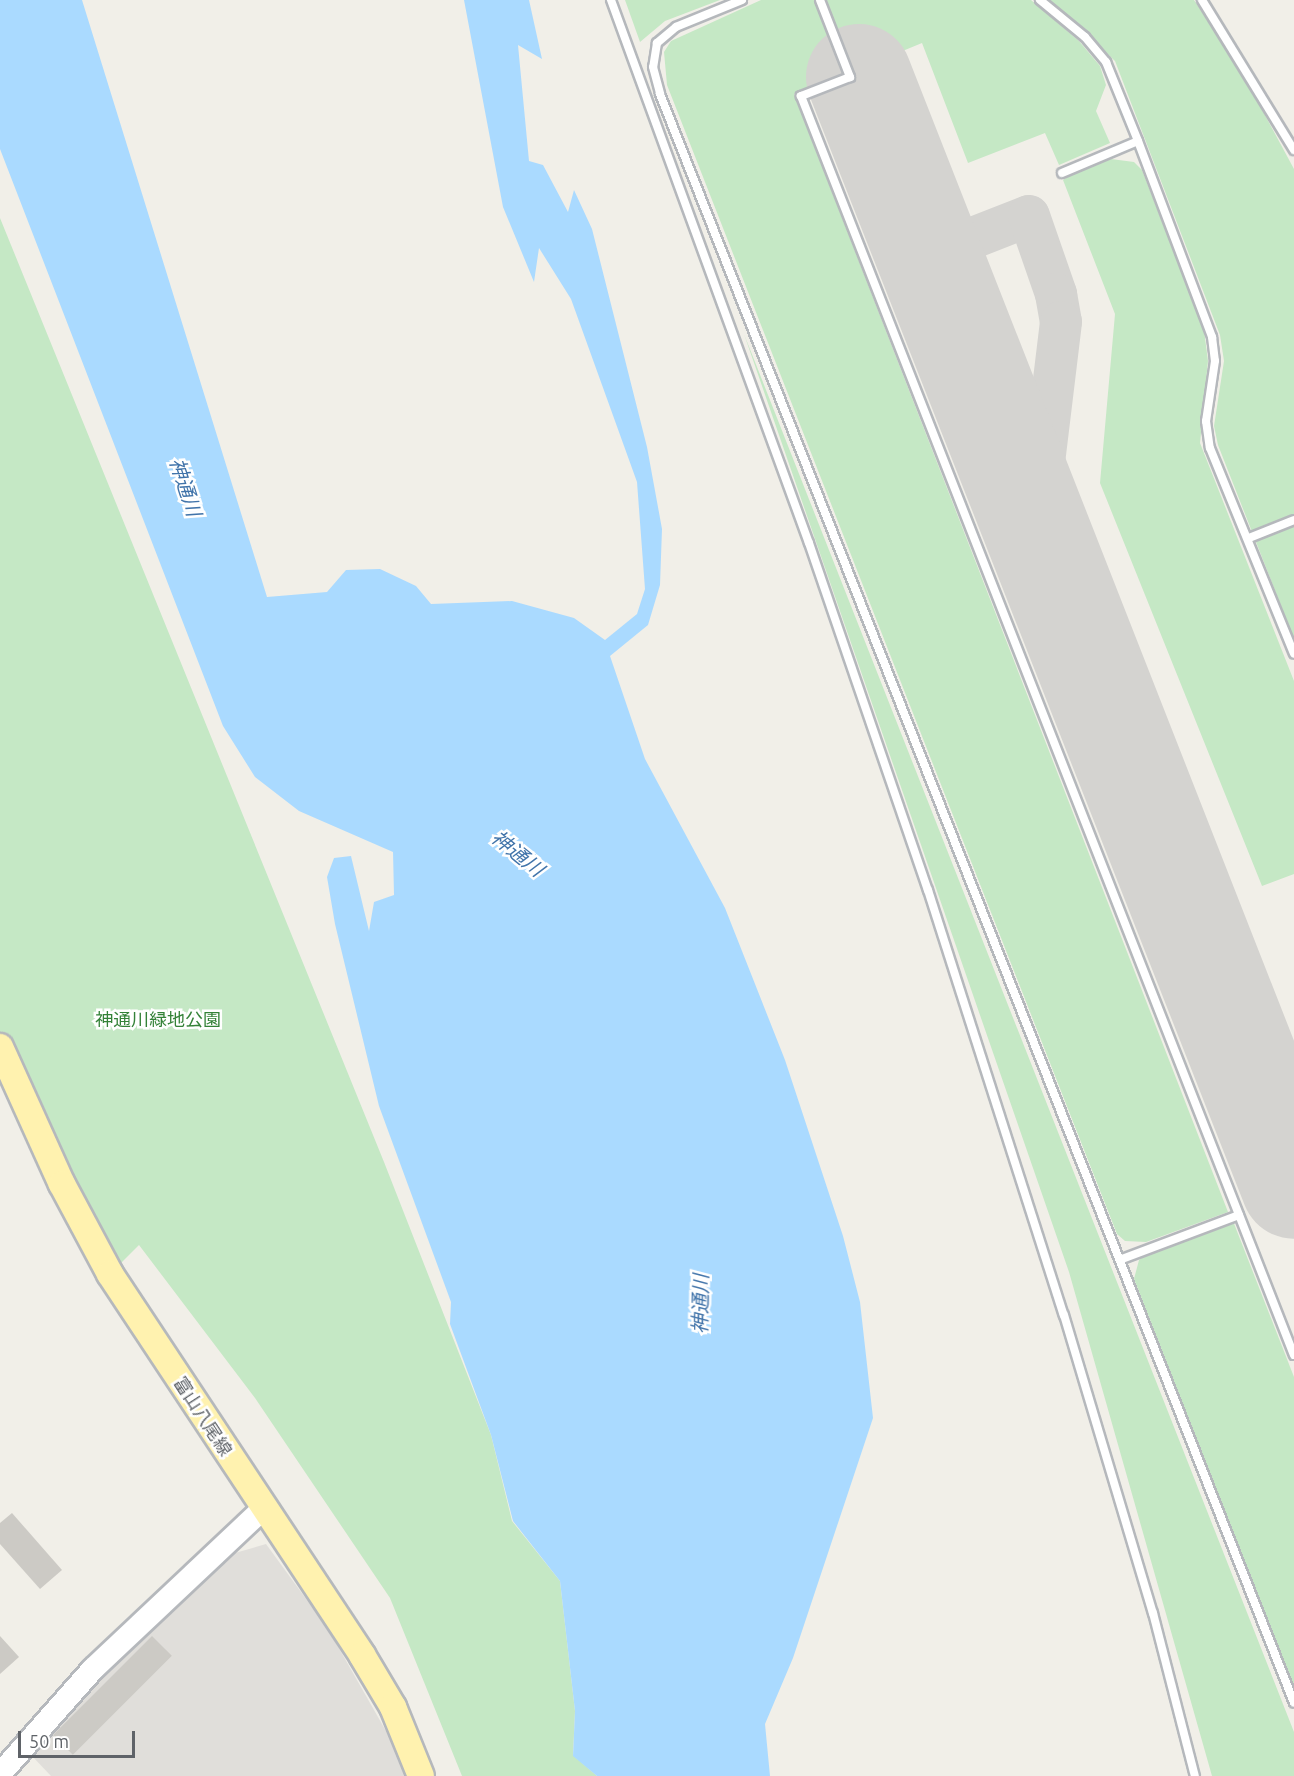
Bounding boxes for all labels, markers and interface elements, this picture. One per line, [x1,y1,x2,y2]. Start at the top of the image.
water label: 神通川 [165,455,207,519]
water label: 神通川 [487,825,549,881]
park label: 神通川緑地公園 [95,1008,221,1030]
water label: 神通川 [687,1274,713,1334]
street label: 富山八尾線 [169,1372,237,1460]
scale bar [21,1719,138,1757]
text: 50 m [29,1731,69,1751]

